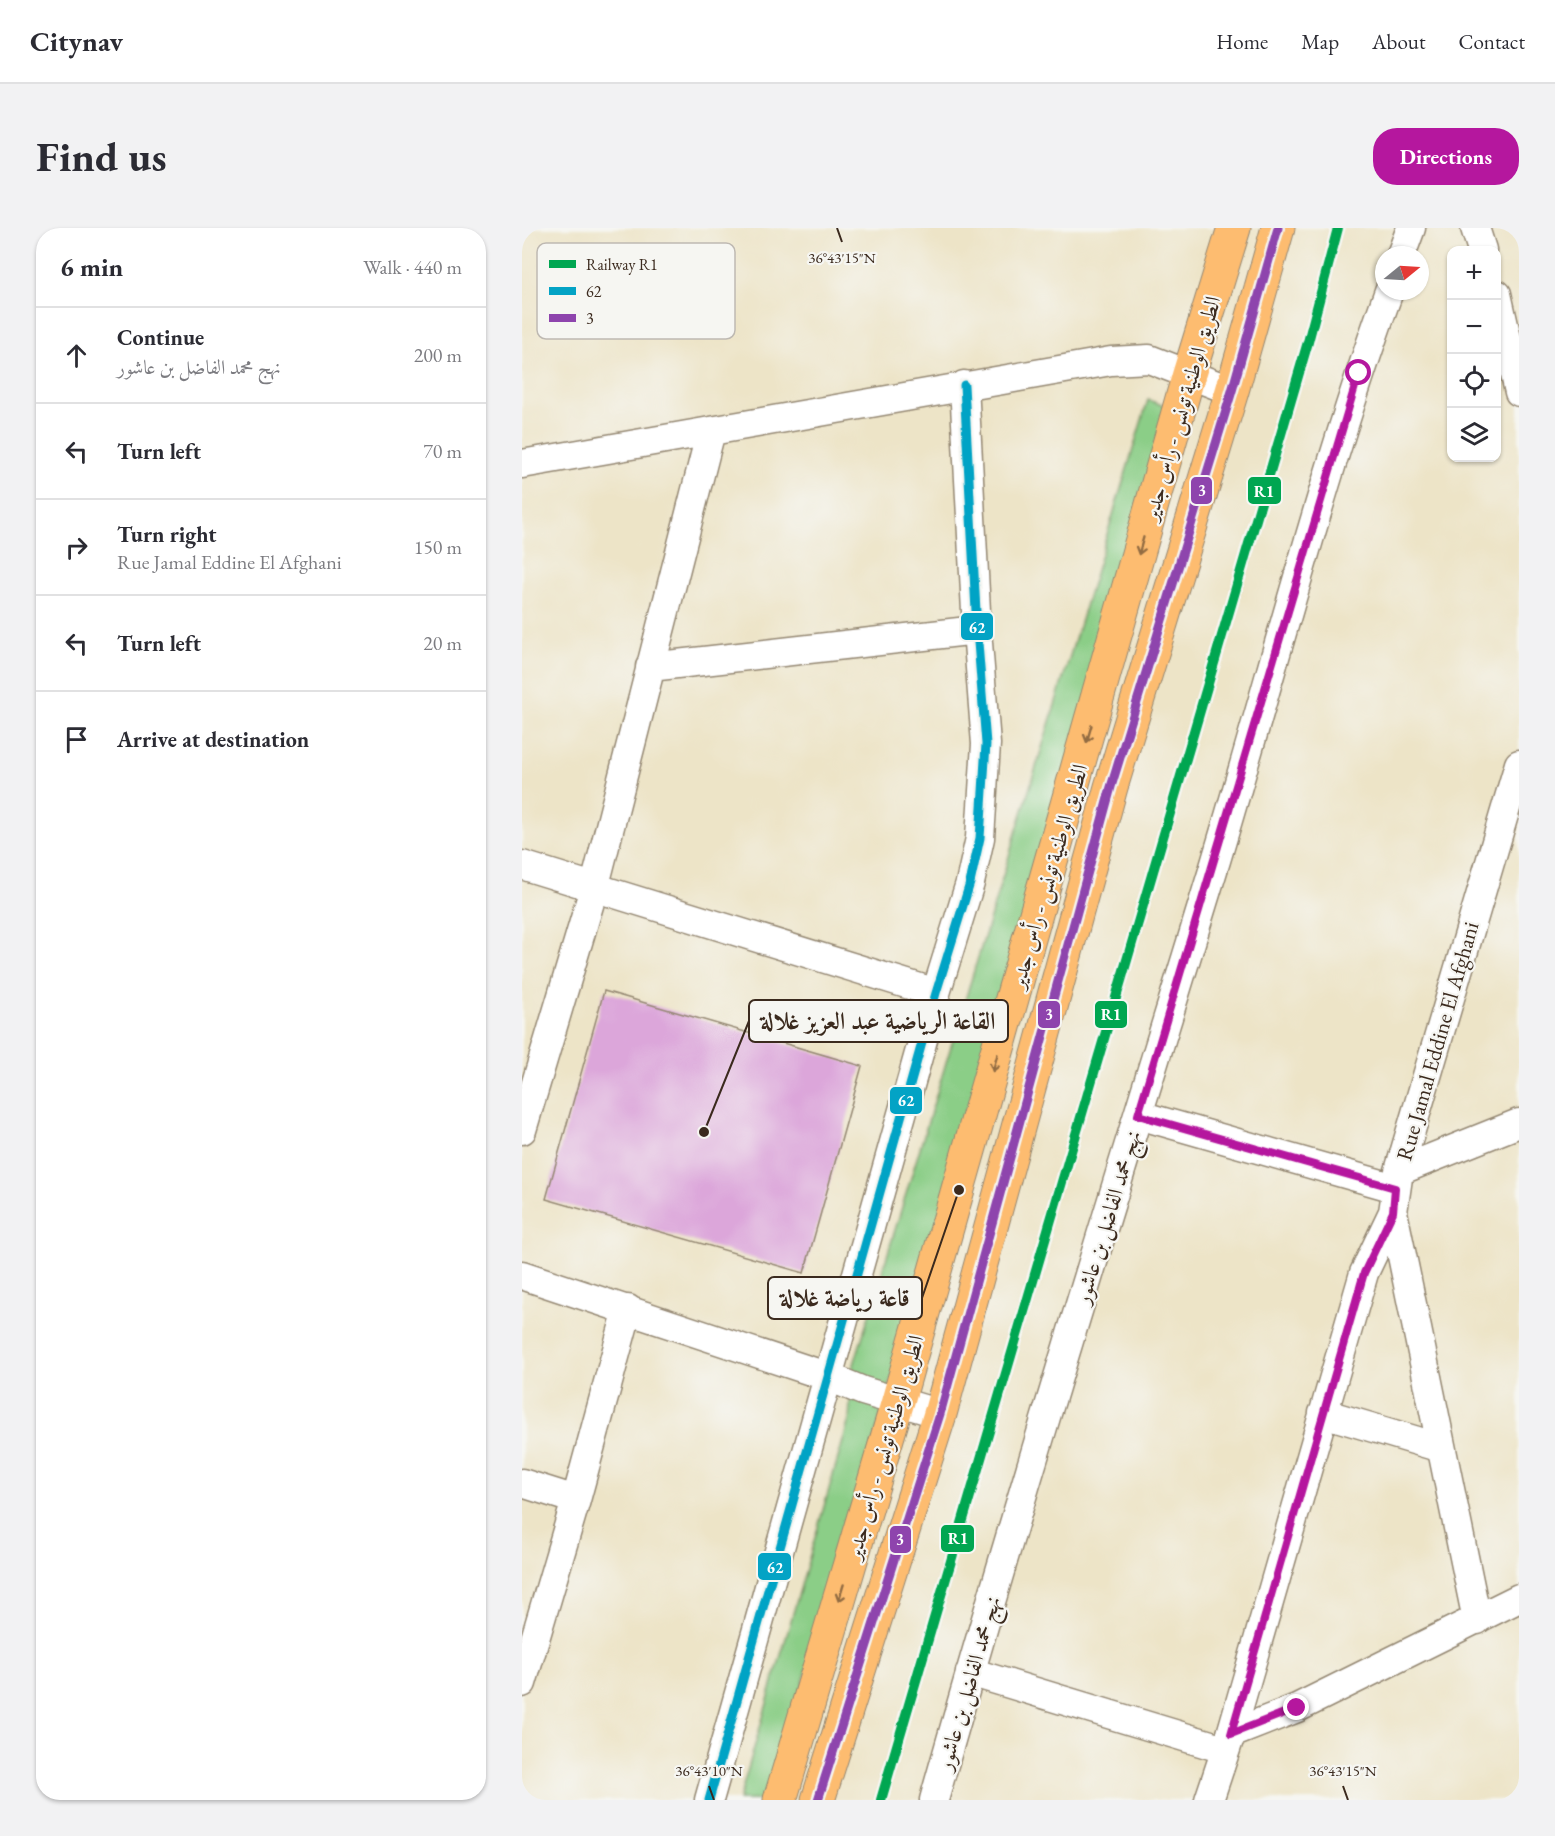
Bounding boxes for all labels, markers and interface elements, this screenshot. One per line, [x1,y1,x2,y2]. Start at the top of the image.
text: Citynav [30,23,123,59]
text: Home [1216,28,1268,55]
text: Map [1301,28,1339,55]
text: About [1372,28,1425,55]
text: Contact [1458,28,1525,55]
button: Directions [1373,128,1519,185]
text: Find us [36,129,167,184]
legend [537,243,735,339]
north arrow [1375,246,1429,300]
map controls [1447,246,1501,462]
button: + [1447,246,1501,300]
text: 36°43'15"N [808,248,876,267]
text: 6 min [60,250,123,284]
text: Walk · 440 m [363,254,462,280]
text: Railway R1 [586,254,658,275]
text: 62 [586,281,602,302]
street label: الطريق الوطنية تونس - رأس جدير [1134,292,1228,526]
button: − [1447,300,1501,354]
text: 3 [586,308,594,329]
text: Continue [117,323,204,352]
icon: ahead [60,339,93,372]
text: 200 m [414,342,462,368]
text: نهج محمد الفاضل بن عاشور [117,354,281,380]
button: locate [1447,354,1501,408]
route start [1345,359,1371,385]
button: layers [1447,408,1501,462]
icon: left [60,435,93,468]
text: Turn left [117,437,201,466]
text: 70 m [423,438,462,464]
line badge: 3 [1190,476,1213,505]
line badge: R1 [1247,476,1282,505]
text: 3 [1198,480,1206,501]
text: R1 [1254,481,1274,502]
text: Turn right [117,520,216,549]
icon: right [60,531,93,564]
text: 150 m [414,534,462,560]
one-way arrow [1135,536,1146,555]
text: Rue Jamal Eddine El Afghani [117,549,342,575]
line badge: 62 [960,612,994,641]
text: 62 [969,617,986,638]
icon: left [60,627,93,660]
text: Turn left [117,629,201,658]
text: 20 m [423,630,462,656]
icon: arrive [60,723,93,756]
one-way arrow [1082,724,1094,743]
text: Arrive at destination [117,725,309,754]
street label: الطريق الوطنية تونس - رأس جدير [1001,760,1095,994]
street label: Rue Jamal Eddine El Afghani [1389,918,1485,1164]
callout: القاعة الرياضية عبد العزيز غلالة [749,1000,1008,1042]
line badge: 3 [1037,1000,1061,1029]
line badge: R1 [1094,1000,1128,1029]
text: 3 [1045,1004,1053,1025]
text: R1 [1101,1004,1121,1025]
text: القاعة الرياضية عبد العزيز غلالة [759,1005,995,1036]
one-way arrow [989,1053,1000,1072]
line badge: 62 [889,1086,923,1115]
text: 62 [898,1090,915,1111]
street label: نهج محمد الفاضل بن عاشور [1067,1127,1152,1311]
callout: قاعة رياضة غلالة [768,1277,922,1319]
text: قاعة رياضة غلالة [778,1282,910,1313]
street label: الطريق الوطنية تونس - رأس جدير [837,1331,931,1565]
line badge: R1 [940,1524,975,1553]
line badge: 3 [889,1525,912,1554]
text: R1 [948,1528,968,1549]
text: 3 [896,1529,904,1550]
line badge: 62 [757,1552,792,1581]
text: 62 [767,1557,784,1578]
one-way arrow [835,1583,846,1602]
street label: نهج محمد الفاضل بن عاشور [929,1593,1012,1777]
route end [1283,1694,1309,1720]
text: 36°43'10"N [675,1761,743,1780]
text: 36°43'15"N [1309,1761,1377,1780]

